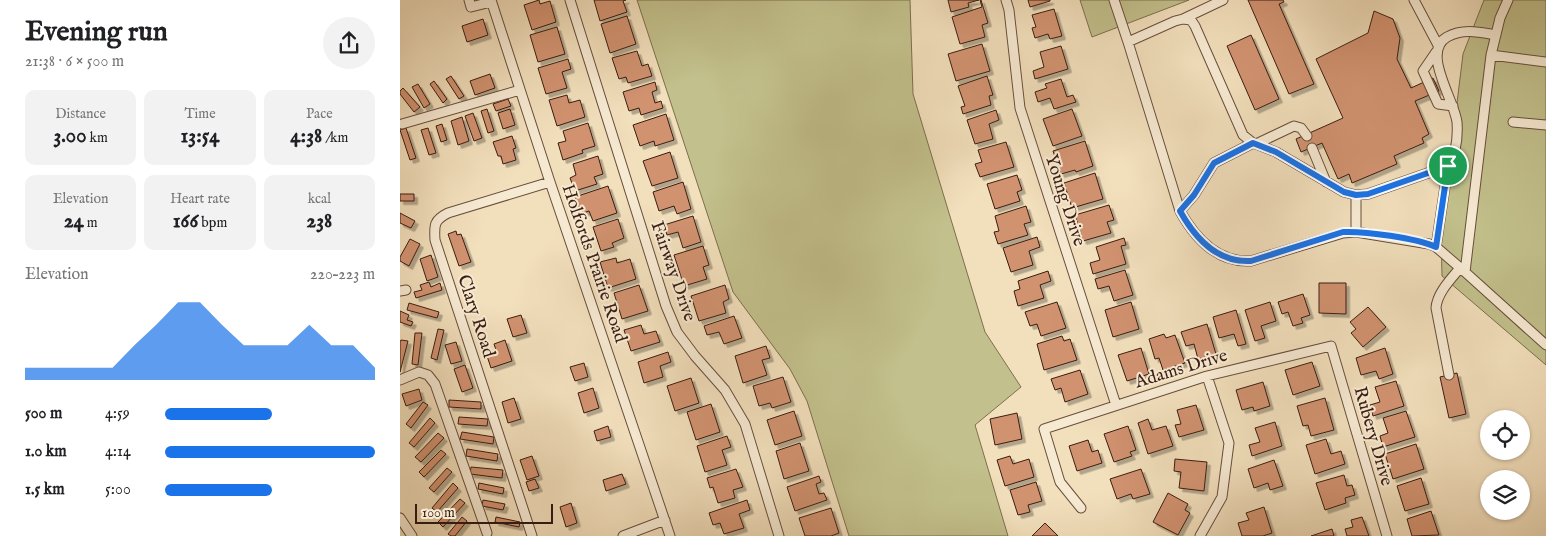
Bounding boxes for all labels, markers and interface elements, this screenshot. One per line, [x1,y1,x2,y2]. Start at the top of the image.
text: Evening run [25,15,168,50]
button: share [323,17,375,69]
text: 21:38 · 6 × 500 m [25,52,124,72]
text: Distance [55,105,106,123]
text: Time [184,105,216,123]
text: Pace [306,105,333,123]
text: 3.00 [53,123,86,150]
text: 13:54 [180,123,220,150]
text: 4:38 [290,123,322,150]
text: km [86,129,108,147]
text: /km [322,129,348,147]
pin [1427,145,1469,187]
street label: Young Drive [1039,152,1090,249]
icon: arrive [1434,152,1462,180]
street label: Holfords Prairie Road [556,181,632,346]
text: Elevation [53,190,108,208]
text: Heart rate [170,190,230,208]
text: kcal [308,190,331,208]
text: 24 [64,208,84,235]
text: 166 [173,208,198,235]
text: 238 [306,208,332,235]
text: m [84,214,98,232]
text: bpm [198,214,227,232]
street label: Fairway Drive [645,218,700,325]
text: Elevation [25,265,88,285]
text: 220–223 m [310,265,375,285]
street label: Clary Road [451,272,500,361]
street label: Adams Drive [1131,344,1231,395]
street label: Rubery Drive [1347,384,1398,489]
text: 500 m [25,404,62,424]
text: 4:59 [105,404,130,424]
map controls [1480,410,1530,520]
button: locate [1480,410,1530,460]
text: 1.0 km [25,442,67,462]
text: 4:14 [105,442,131,462]
button: layers [1480,470,1530,520]
text: 1.5 km [25,480,65,500]
text: 5:00 [105,480,131,500]
scale bar [415,501,552,524]
text: 100 m [422,504,455,522]

